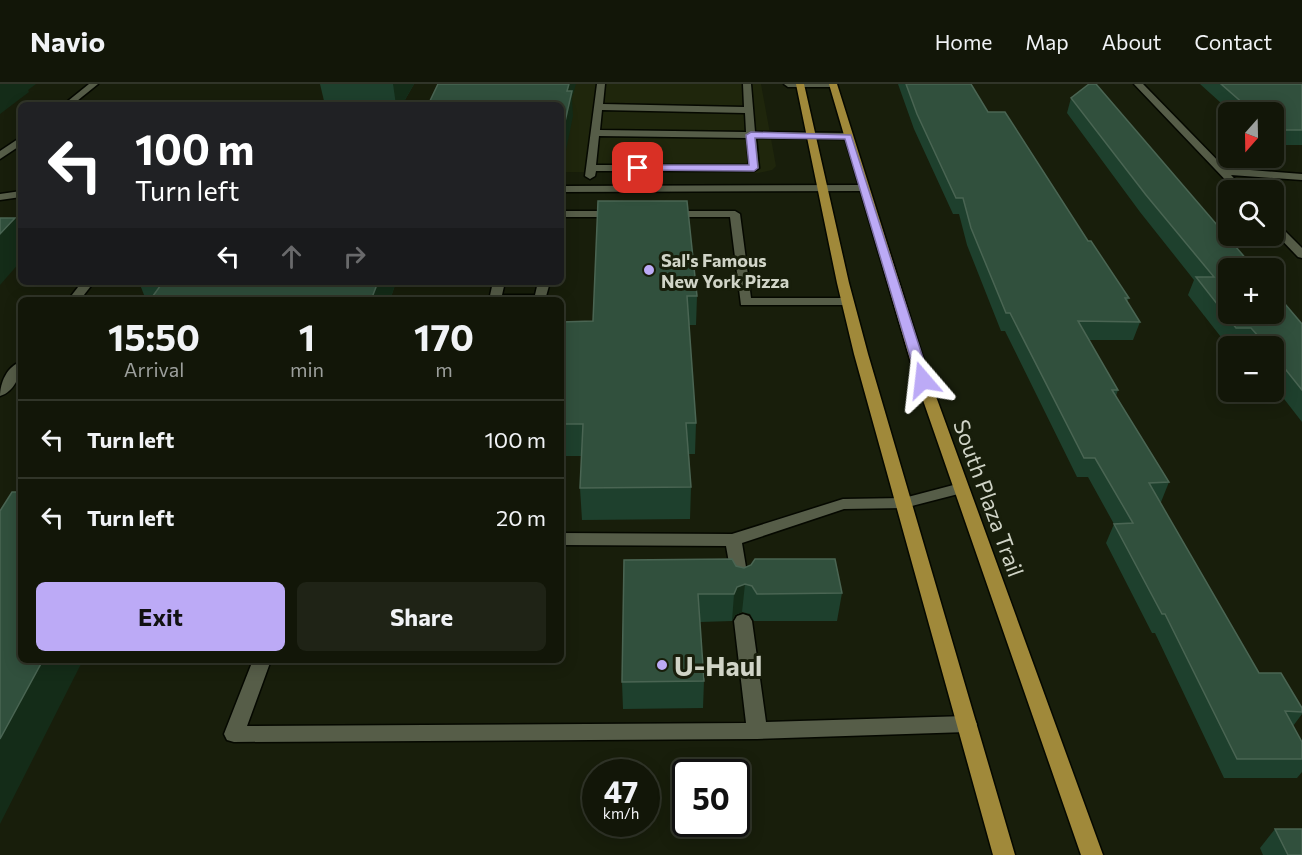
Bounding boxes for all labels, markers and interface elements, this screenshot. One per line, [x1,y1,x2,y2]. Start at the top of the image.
text: Navio [30,24,105,58]
text: Home [935,29,992,54]
text: Map [1025,29,1069,54]
text: About [1102,29,1161,54]
text: Contact [1194,29,1272,54]
north arrow [1218,102,1284,168]
map controls [1218,102,1284,402]
text: 100 m [135,122,255,174]
icon: left [36,126,114,204]
pin [612,142,663,193]
icon: arrive [621,151,654,184]
text: Turn left [135,174,239,207]
button: search [1218,180,1284,246]
icon: left [212,240,245,273]
icon: ahead [275,240,308,273]
icon: right [338,240,371,273]
place label: Sal's Famous New York Pizza [661,249,789,292]
button: + [1218,258,1284,324]
marker: Sal's Famous New York Pizza [642,263,656,277]
text: 15:50 [108,314,200,358]
text: 1 [299,314,315,358]
text: 170 [414,314,474,358]
button: − [1218,336,1284,402]
position arrow [891,348,955,412]
text: Arrival [124,357,184,381]
text: min [290,357,324,381]
text: m [435,357,453,381]
street label: South Plaza Trail [948,416,1030,580]
icon: left [36,423,69,456]
text: Turn left [87,426,174,453]
text: 100 m [484,426,546,453]
icon: left [36,501,69,534]
text: Turn left [87,504,174,531]
text: 20 m [496,504,546,531]
button: Exit [36,582,285,651]
button: Share [297,582,546,651]
place label: U-Haul [674,649,762,682]
marker: U-Haul [655,658,669,672]
speed limit sign: 50 [672,759,750,837]
text: 47 [604,772,638,809]
text: km/h [603,804,639,822]

